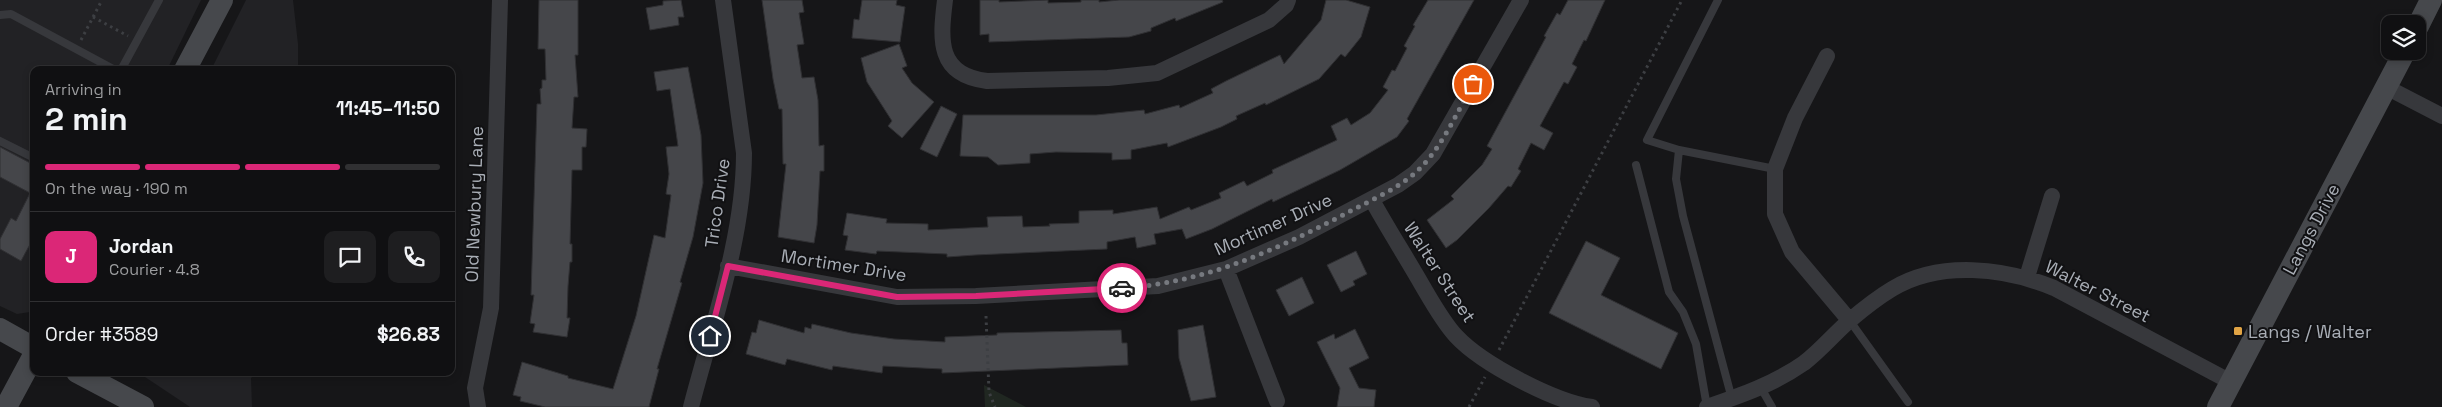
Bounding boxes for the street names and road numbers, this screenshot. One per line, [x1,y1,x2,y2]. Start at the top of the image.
street label: Old Newbury Lane [460,125,488,283]
street label: Trico Drive [699,157,735,249]
street label: Langs Drive [2277,179,2345,279]
street label: Mortimer Drive [1210,188,1336,260]
street label: Walter Street [1399,217,1481,327]
street label: Mortimer Drive [780,244,908,286]
street label: Walter Street [2041,255,2155,327]

